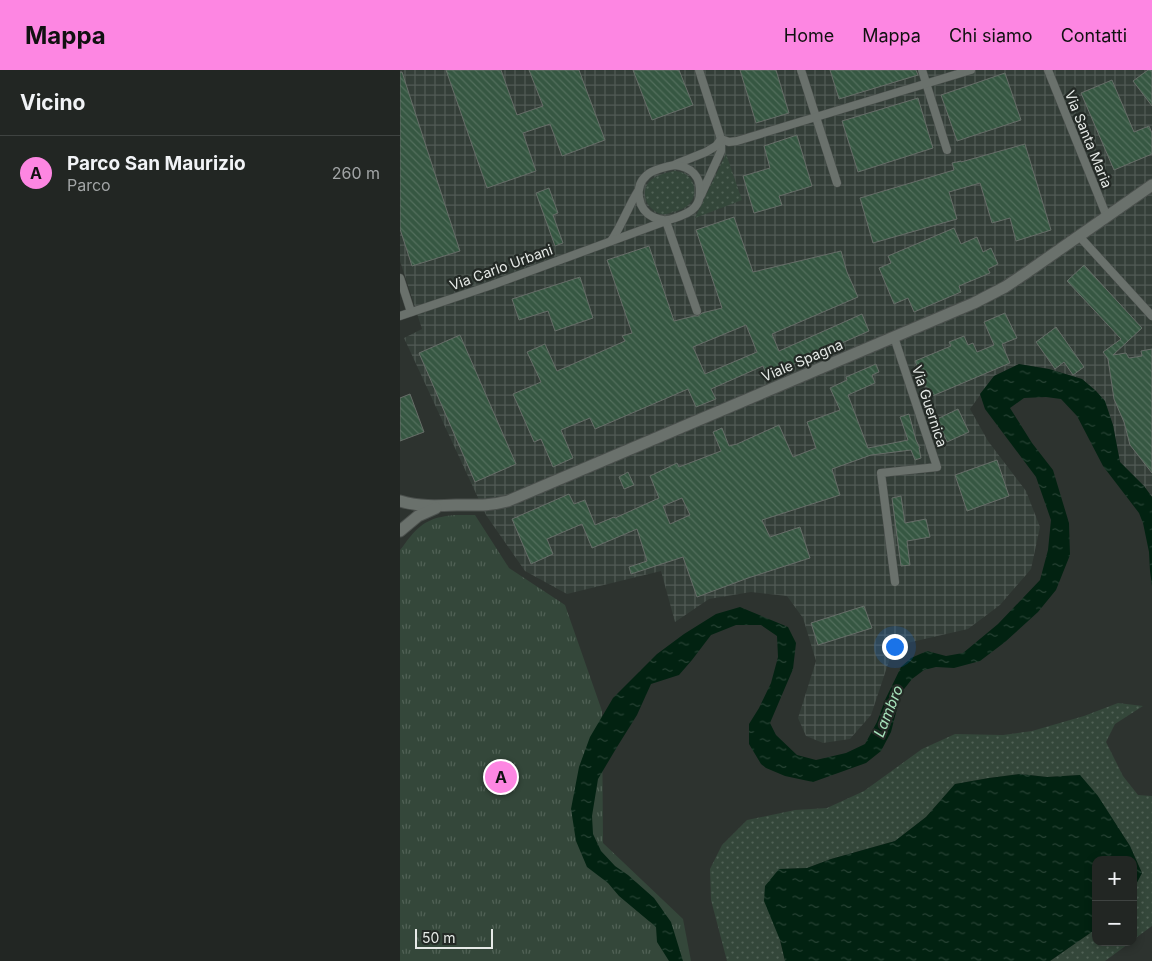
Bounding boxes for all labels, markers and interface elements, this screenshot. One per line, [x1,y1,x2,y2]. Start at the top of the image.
text: Mappa [25,21,106,50]
text: Home [784,25,834,46]
text: Mappa [862,25,921,46]
text: Chi siamo [949,25,1033,46]
text: Contatti [1061,25,1127,46]
street label: Via Santa Maria [1062,88,1116,190]
text: Vicino [20,90,85,115]
text: Parco San Maurizio [67,152,246,175]
text: A [30,163,42,183]
text: 260 m [332,163,380,183]
text: Parco [67,175,111,195]
street label: Via Carlo Urbani [447,240,555,294]
street label: Viale Spagna [759,335,845,385]
street label: Via Guernica [909,363,951,449]
your location [882,634,908,660]
water label: Lambro [869,682,907,740]
pin: A [485,758,517,796]
map controls [1092,856,1137,946]
button: + [1092,856,1137,901]
button: − [1092,901,1137,946]
scale bar [415,926,492,949]
text: 50 m [422,929,456,946]

